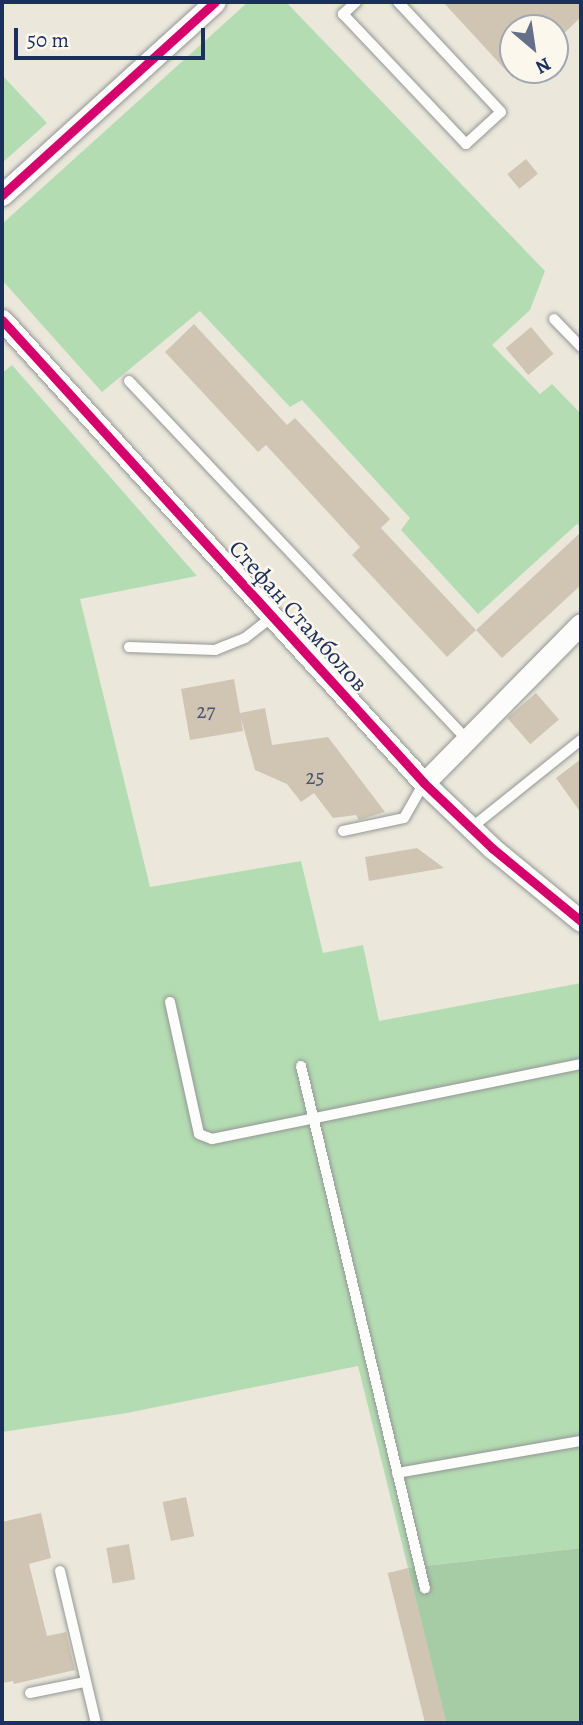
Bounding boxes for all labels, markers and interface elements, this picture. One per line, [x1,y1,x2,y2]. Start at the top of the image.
scale bar [18,14,208,58]
north arrow [499,14,569,84]
text: 50 m [27,26,69,54]
text: N [531,51,556,80]
street label: Стефан Стамболов [222,534,374,698]
house number: 27 [197,698,215,724]
house number: 25 [305,764,325,790]

